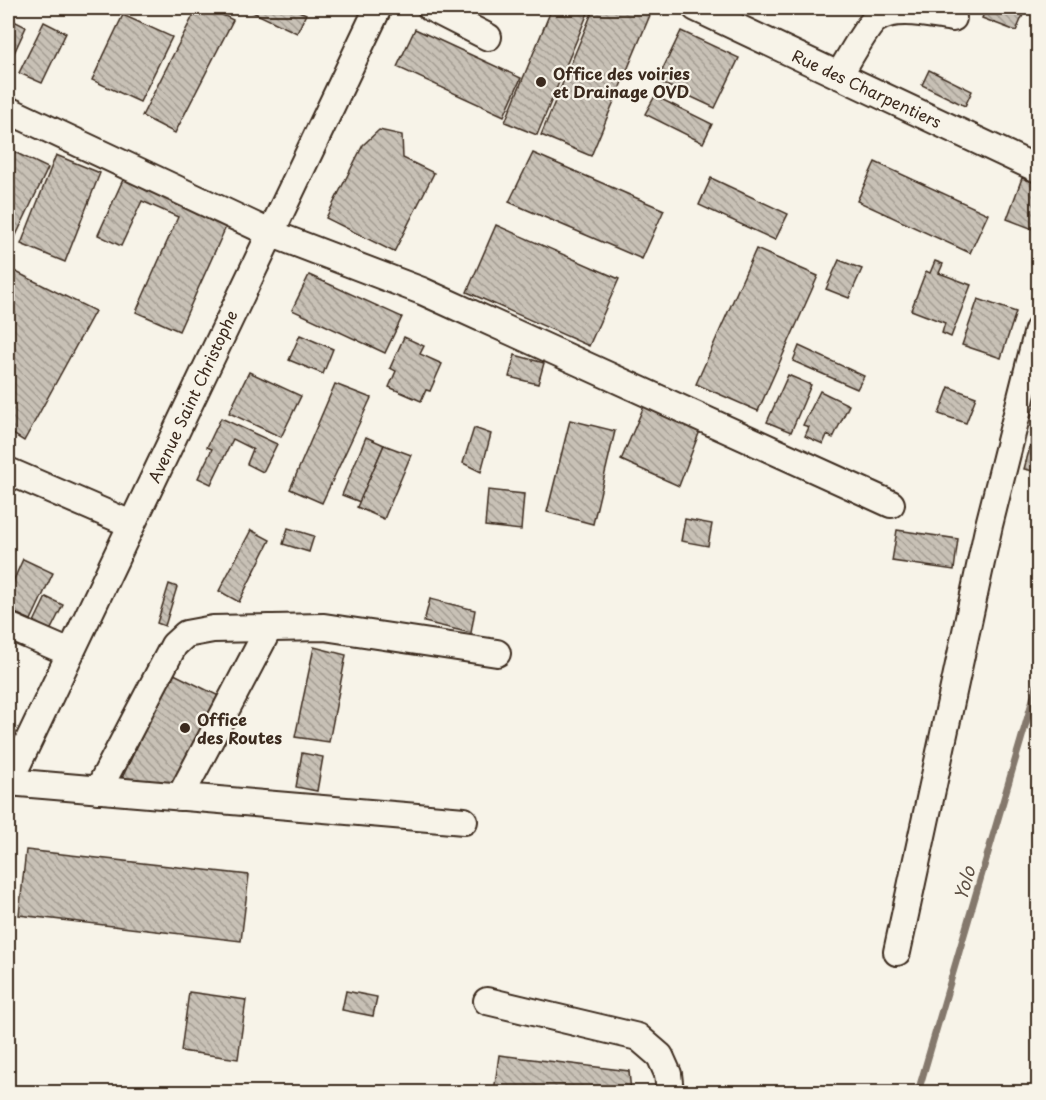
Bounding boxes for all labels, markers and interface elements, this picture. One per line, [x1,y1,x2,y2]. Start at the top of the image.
street label: Rue des Charpentiers [788,43,946,133]
place label: Office des voiries et Drainage OVD [553,61,690,103]
marker: Office des voiries et Drainage OVD [534,75,548,89]
street label: Avenue Saint Christophe [141,306,243,486]
place label: Office des Routes [197,707,282,749]
marker: Office des Routes [178,721,192,735]
water label: Yolo [946,862,982,903]

